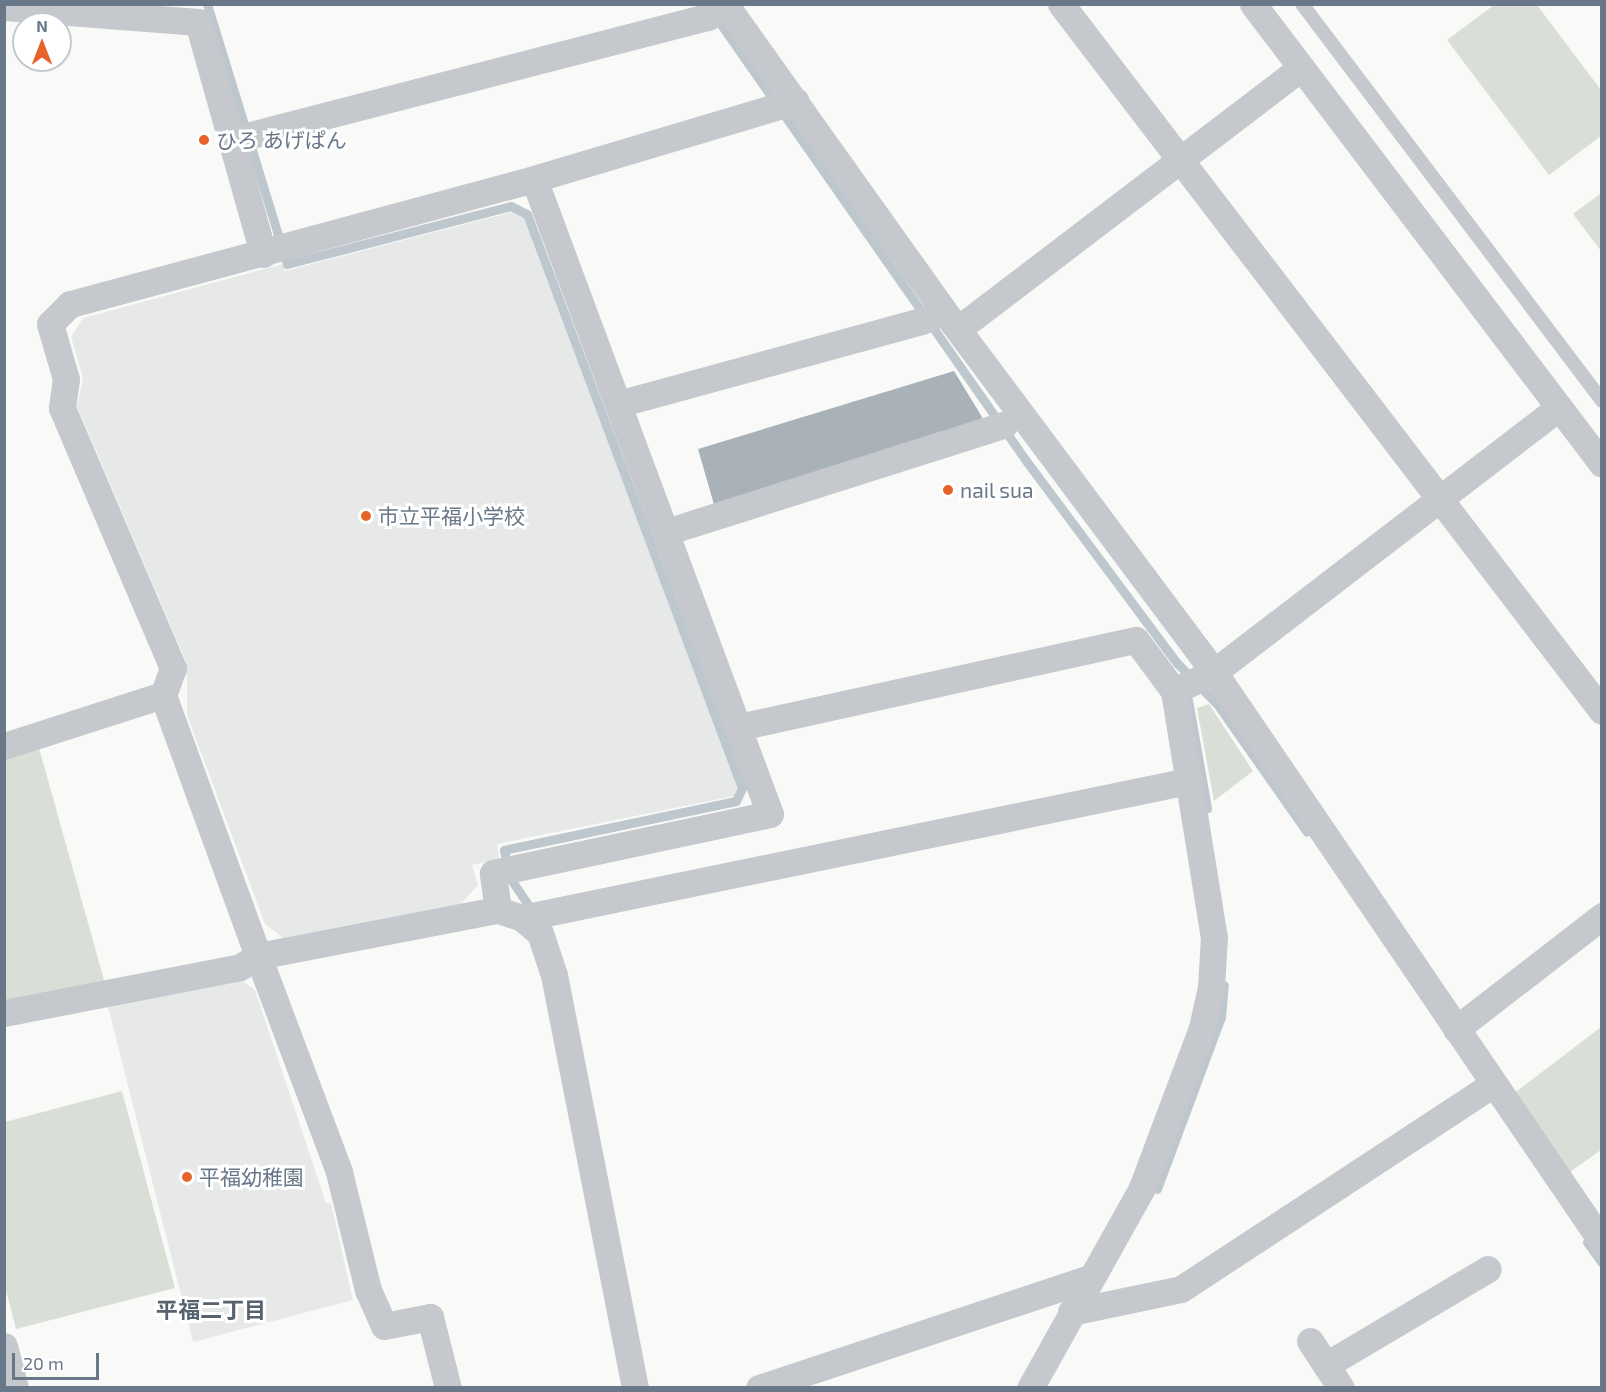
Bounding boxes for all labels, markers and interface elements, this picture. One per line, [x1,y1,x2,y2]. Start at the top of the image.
north arrow [12,12,72,72]
text: N [36,16,48,35]
place label: ひろ あげぱん [216,127,347,153]
marker: ひろ あげぱん [197,133,211,147]
place label: nail sua [960,477,1034,503]
marker: nail sua [941,483,955,497]
place label: 市立平福小学校 [378,503,525,529]
marker: 市立平福小学校 [359,509,373,523]
place label: 平福幼稚園 [199,1164,304,1190]
marker: 平福幼稚園 [180,1170,194,1184]
district label: 平福二丁目 [156,1297,266,1323]
scale bar [15,1341,102,1379]
text: 20 m [23,1352,64,1374]

